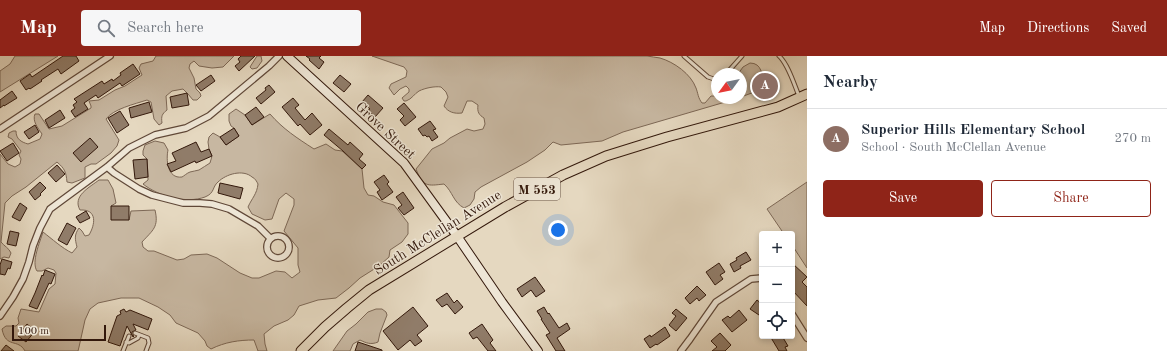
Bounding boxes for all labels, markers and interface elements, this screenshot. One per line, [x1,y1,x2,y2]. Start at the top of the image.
search box [81,10,361,46]
icon: search [95,17,117,39]
text: Map [20,19,57,38]
text: Search here [127,21,204,36]
text: Map [979,21,1005,35]
text: Directions [1027,21,1089,35]
text: Saved [1111,21,1147,35]
north arrow [711,68,747,104]
pin: A [752,71,778,101]
text: Nearby [823,74,878,91]
street label: Grove Street [353,100,418,162]
text: Superior Hills Elementary School [861,123,1085,138]
text: A [831,132,841,145]
text: 270 m [1114,132,1151,145]
text: School · South McClellan Avenue [861,141,1046,154]
road number: M 553 [514,178,560,200]
button: Save [823,180,983,217]
button: Share [991,180,1151,217]
street label: South McClellan Avenue [371,188,504,278]
your location [548,220,568,240]
map controls [759,231,795,339]
button: + [759,231,795,267]
button: − [759,267,795,303]
button: locate [759,303,795,339]
scale bar [12,323,106,342]
text: 100 m [18,326,49,337]

